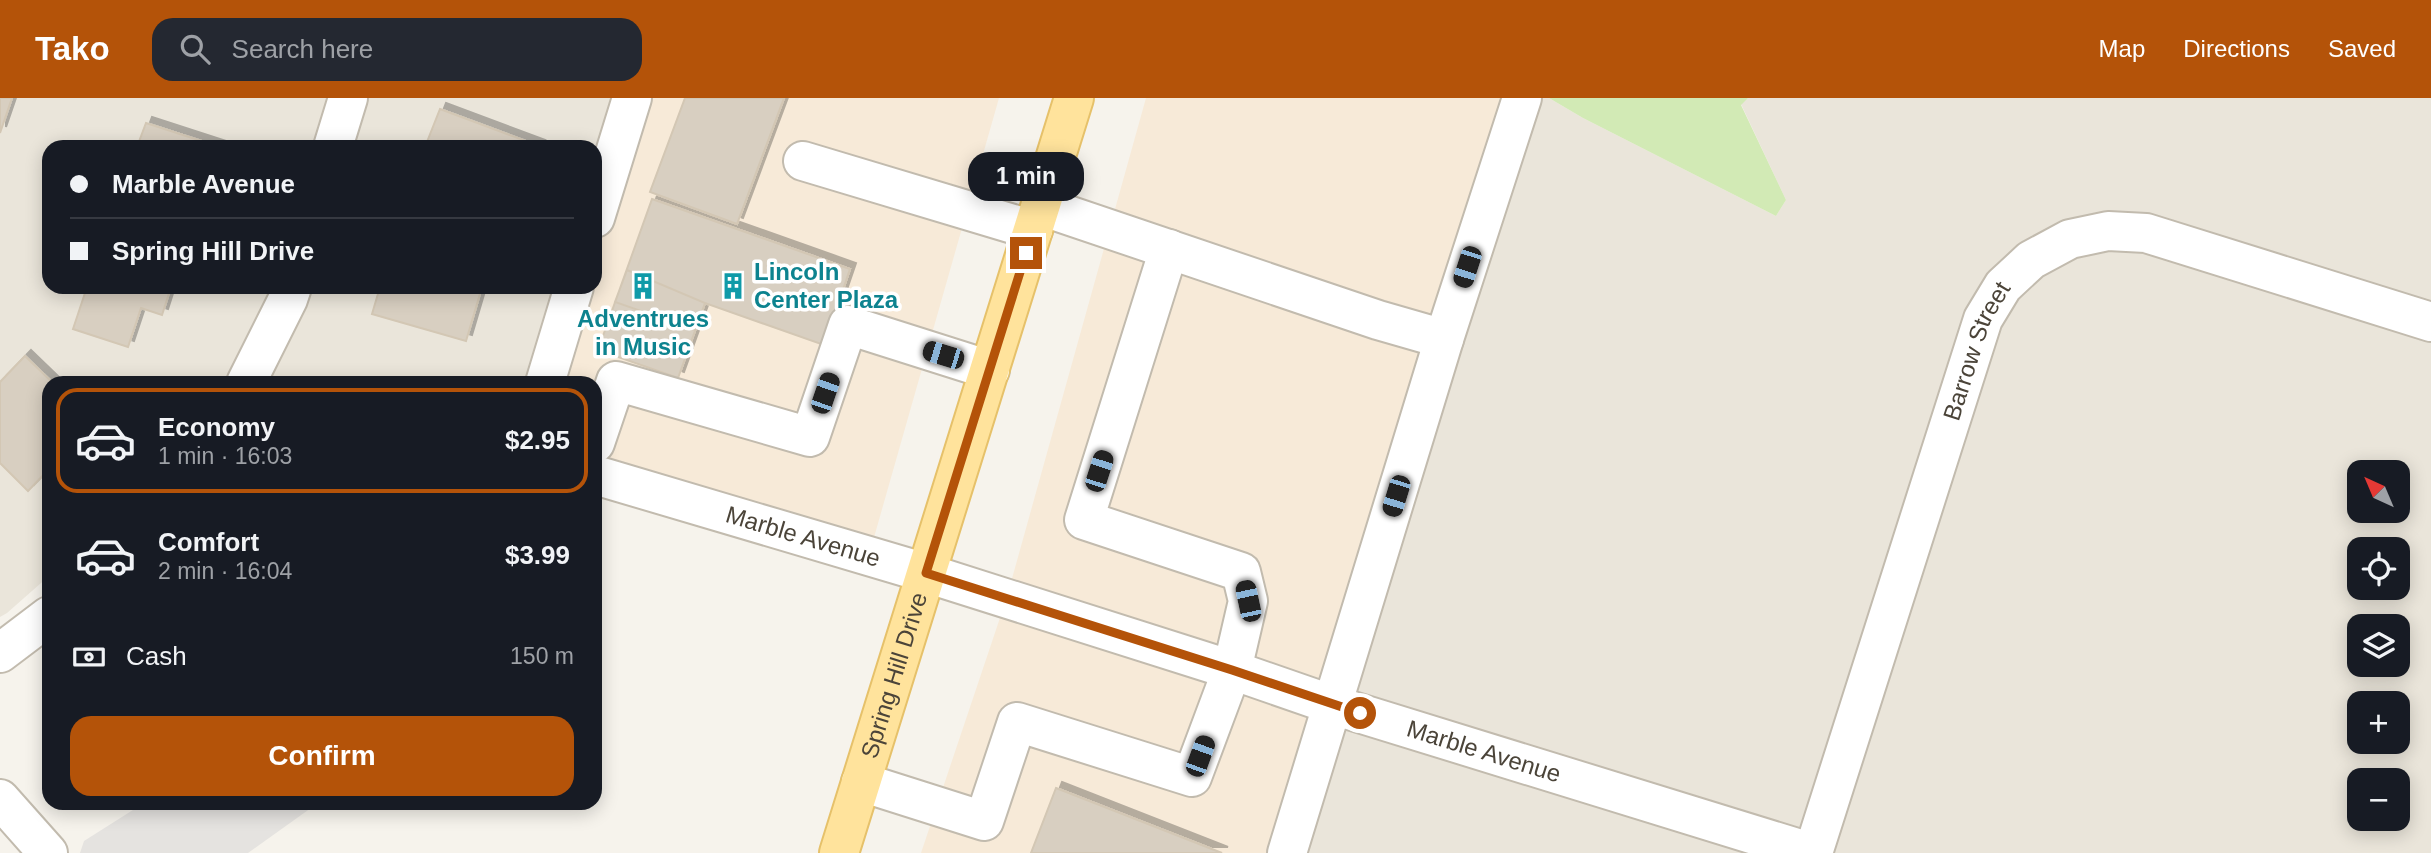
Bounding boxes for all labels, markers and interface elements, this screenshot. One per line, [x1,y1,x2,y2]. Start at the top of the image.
search box [152,18,642,81]
text: Tako [35,30,110,67]
icon: search [176,30,214,68]
text: Search here [232,34,373,64]
text: Map [2099,35,2145,62]
text: Directions [2183,35,2290,62]
text: Saved [2328,35,2396,62]
callout: 1 min [968,152,1084,200]
text: 1 min [996,163,1056,189]
text: Marble Avenue [112,169,295,199]
text: Spring Hill Drive [112,236,314,266]
route end [1010,237,1042,269]
car [1451,244,1484,290]
place label: Lincoln Center Plaza [754,258,899,313]
building icon: Adventrues in Music [628,271,658,301]
building icon: Lincoln Center Plaza [718,271,748,301]
street label: Barrow Street [1938,276,2016,424]
place label: Adventrues in Music [577,305,709,360]
car [920,339,967,371]
car [809,370,842,416]
icon: car [74,409,137,472]
text: Economy [158,412,275,442]
text: $2.95 [505,425,570,455]
text: 1 min · 16:03 [158,443,292,469]
car [1083,448,1116,494]
north arrow [2347,460,2410,523]
map controls [2347,460,2410,831]
car [1380,473,1413,519]
street label: Marble Avenue [723,501,884,572]
icon: car [74,524,137,587]
text: Comfort [158,527,259,557]
button: locate [2347,537,2410,600]
text: $3.99 [505,540,570,570]
text: 2 min · 16:04 [158,558,292,584]
car [1234,578,1263,624]
street label: Spring Hill Drive [855,589,932,761]
button: layers [2347,614,2410,677]
icon: cash [70,638,108,676]
text: Cash [126,641,187,671]
text: 150 m [510,643,574,669]
button: + [2347,691,2410,754]
route start [1344,697,1376,729]
street label: Marble Avenue [1404,715,1564,787]
button: Confirm [70,716,574,796]
car [1183,733,1218,779]
button: − [2347,768,2410,831]

